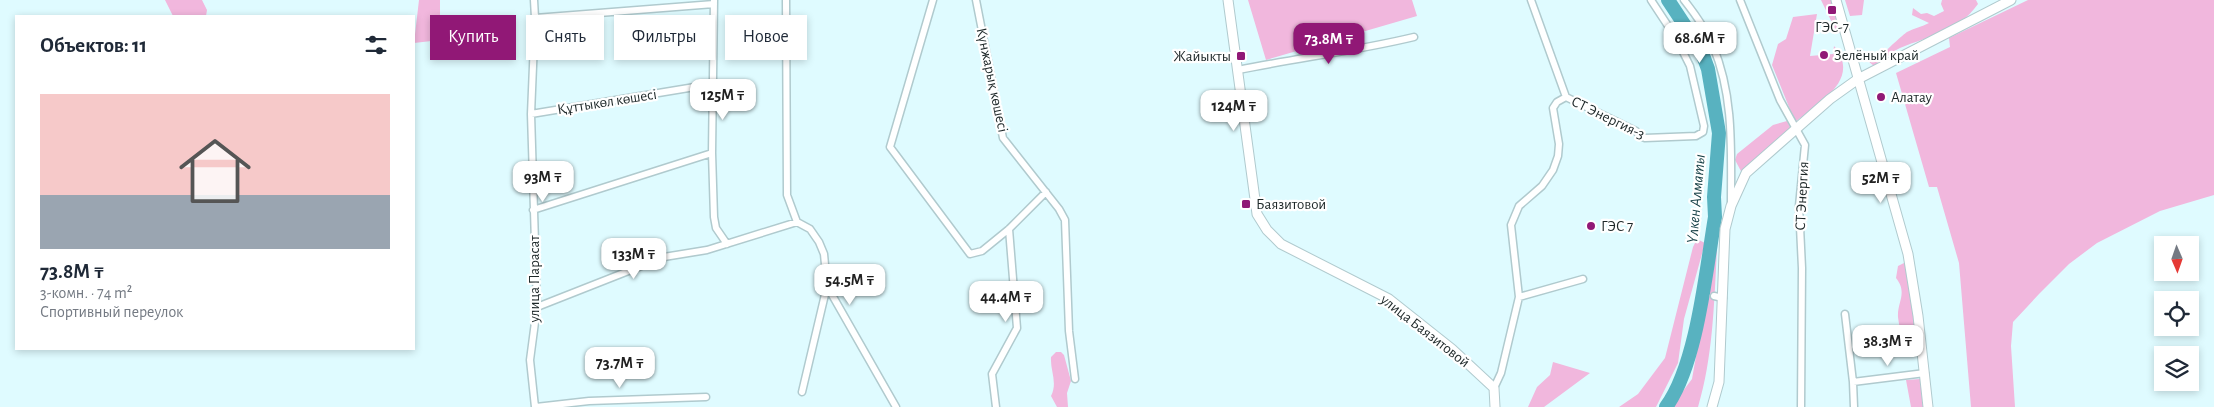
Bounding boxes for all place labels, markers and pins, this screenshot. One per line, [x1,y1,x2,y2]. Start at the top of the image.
marker: ГЭС-7 [1826,4,1838,16]
place label: ГЭС-7 [1815,20,1849,35]
pin: 73.8M ₸ [1283,22,1375,65]
pin: 68.6M ₸ [1654,22,1746,64]
place label: Зелёный край [1834,48,1919,63]
place label: Жайыкты [1174,49,1231,64]
marker: Зелёный край [1818,49,1830,61]
marker: Жайыкты [1235,50,1247,62]
pin: 125M ₸ [682,78,764,121]
pin: 124M ₸ [1193,90,1275,132]
place label: Алатау [1891,90,1933,105]
marker: Алатау [1875,91,1887,103]
pin: 93M ₸ [508,160,578,203]
pin: 52M ₸ [1846,162,1916,204]
place label: Баязитовой [1256,197,1326,212]
marker: Баязитовой [1240,198,1252,210]
place label: ГЭС 7 [1601,219,1633,234]
marker: ГЭС 7 [1585,220,1597,232]
pin: 133M ₸ [593,238,675,280]
pin: 54.5M ₸ [804,264,896,306]
pin: 44.4M ₸ [960,280,1052,323]
pin: 38.3M ₸ [1842,324,1934,367]
pin: 73.7M ₸ [574,346,666,389]

